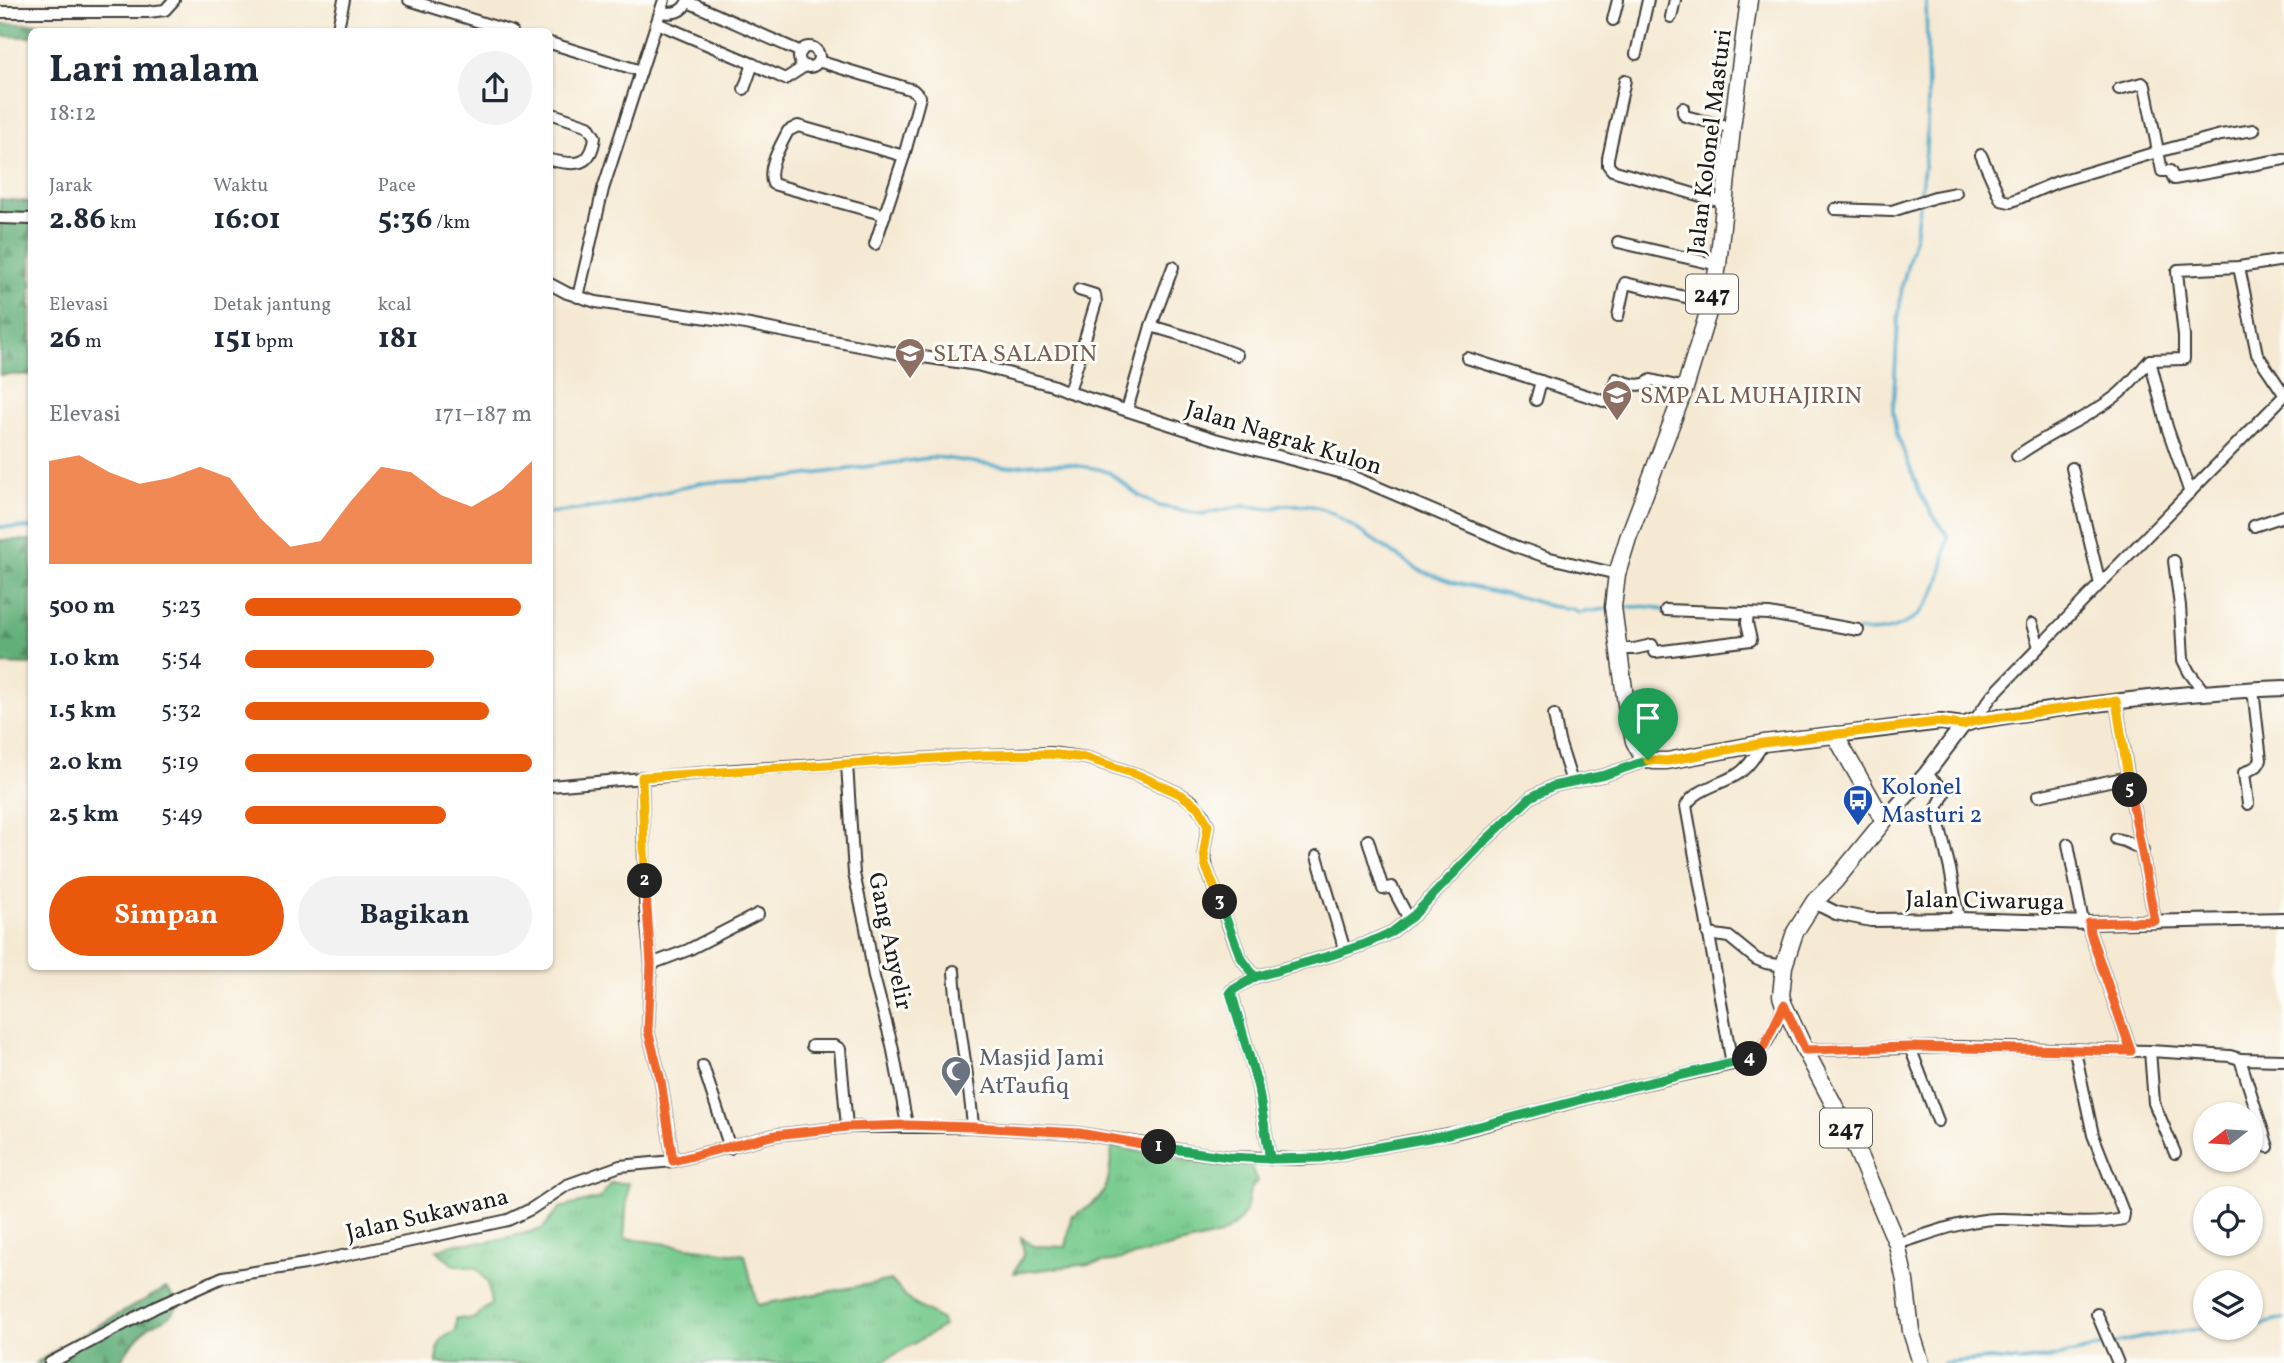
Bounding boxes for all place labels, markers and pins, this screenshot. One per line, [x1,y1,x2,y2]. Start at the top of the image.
school or university icon: SLTA SALADIN [893,336,927,380]
place label: SLTA SALADIN [933,338,1097,372]
school or university icon: SMP AL MUHAJIRIN [1600,378,1634,422]
place label: SMP AL MUHAJIRIN [1640,380,1862,414]
pin [1618,688,1678,760]
place label: Kolonel Masturi 2 [1881,771,1983,833]
pin: 5 [2112,772,2148,808]
bus stop icon: Kolonel Masturi 2 [1841,783,1875,827]
pin: 2 [628,864,662,898]
pin: 3 [1202,884,1238,920]
place label: Masjid Jami AtTaufiq [979,1042,1104,1104]
pin: 4 [1732,1042,1768,1076]
mosque icon: Masjid Jami AtTaufiq [939,1054,973,1098]
pin: 1 [1142,1130,1176,1164]

